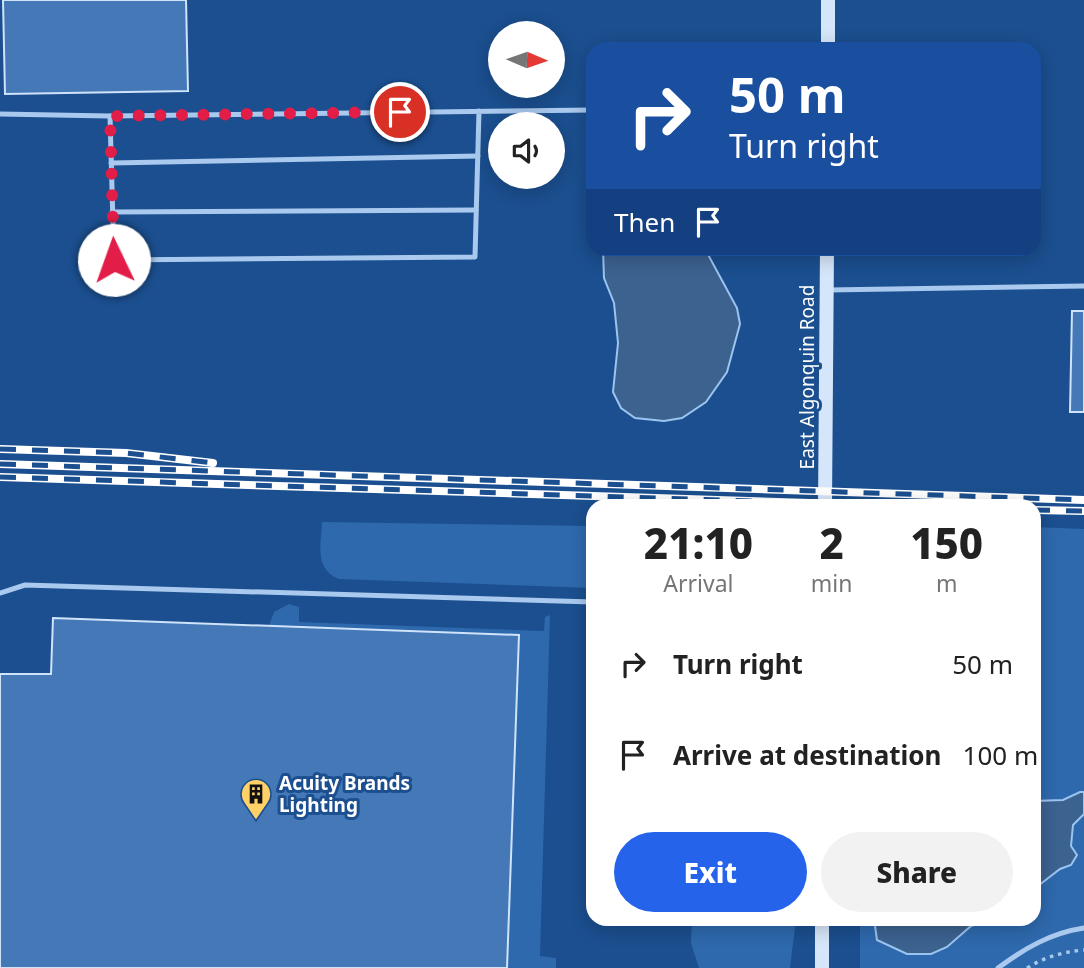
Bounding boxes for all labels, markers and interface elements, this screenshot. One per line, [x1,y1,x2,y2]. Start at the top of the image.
north arrow [488,21,565,98]
map controls [488,21,565,189]
text: 50 m [729,61,846,127]
icon: right [614,70,705,161]
pin [370,82,430,142]
icon: arrive [381,93,419,131]
button: sound [488,112,565,189]
text: Turn right [729,124,879,167]
icon: arrive [689,203,727,241]
text: Then [614,204,675,240]
position arrow [77,223,151,297]
street label: East Algonquin Road [794,285,820,469]
text: 21:10 [644,514,753,571]
text: 2 [819,514,844,571]
text: 150 [910,514,983,571]
text: Arrival [663,567,733,599]
text: min [811,567,852,599]
text: m [936,567,957,599]
icon: right [614,645,652,683]
text: Turn right [673,646,803,682]
text: 50 m [952,646,1013,682]
icon: arrive [614,736,652,774]
text: Arrive at destination [673,737,942,773]
text: 100 m [963,737,1038,773]
place label: Acuity Brands Lighting [279,770,410,818]
building icon: Acuity Brands Lighting [239,777,273,821]
button: Exit [614,832,807,912]
button: Share [821,832,1013,912]

